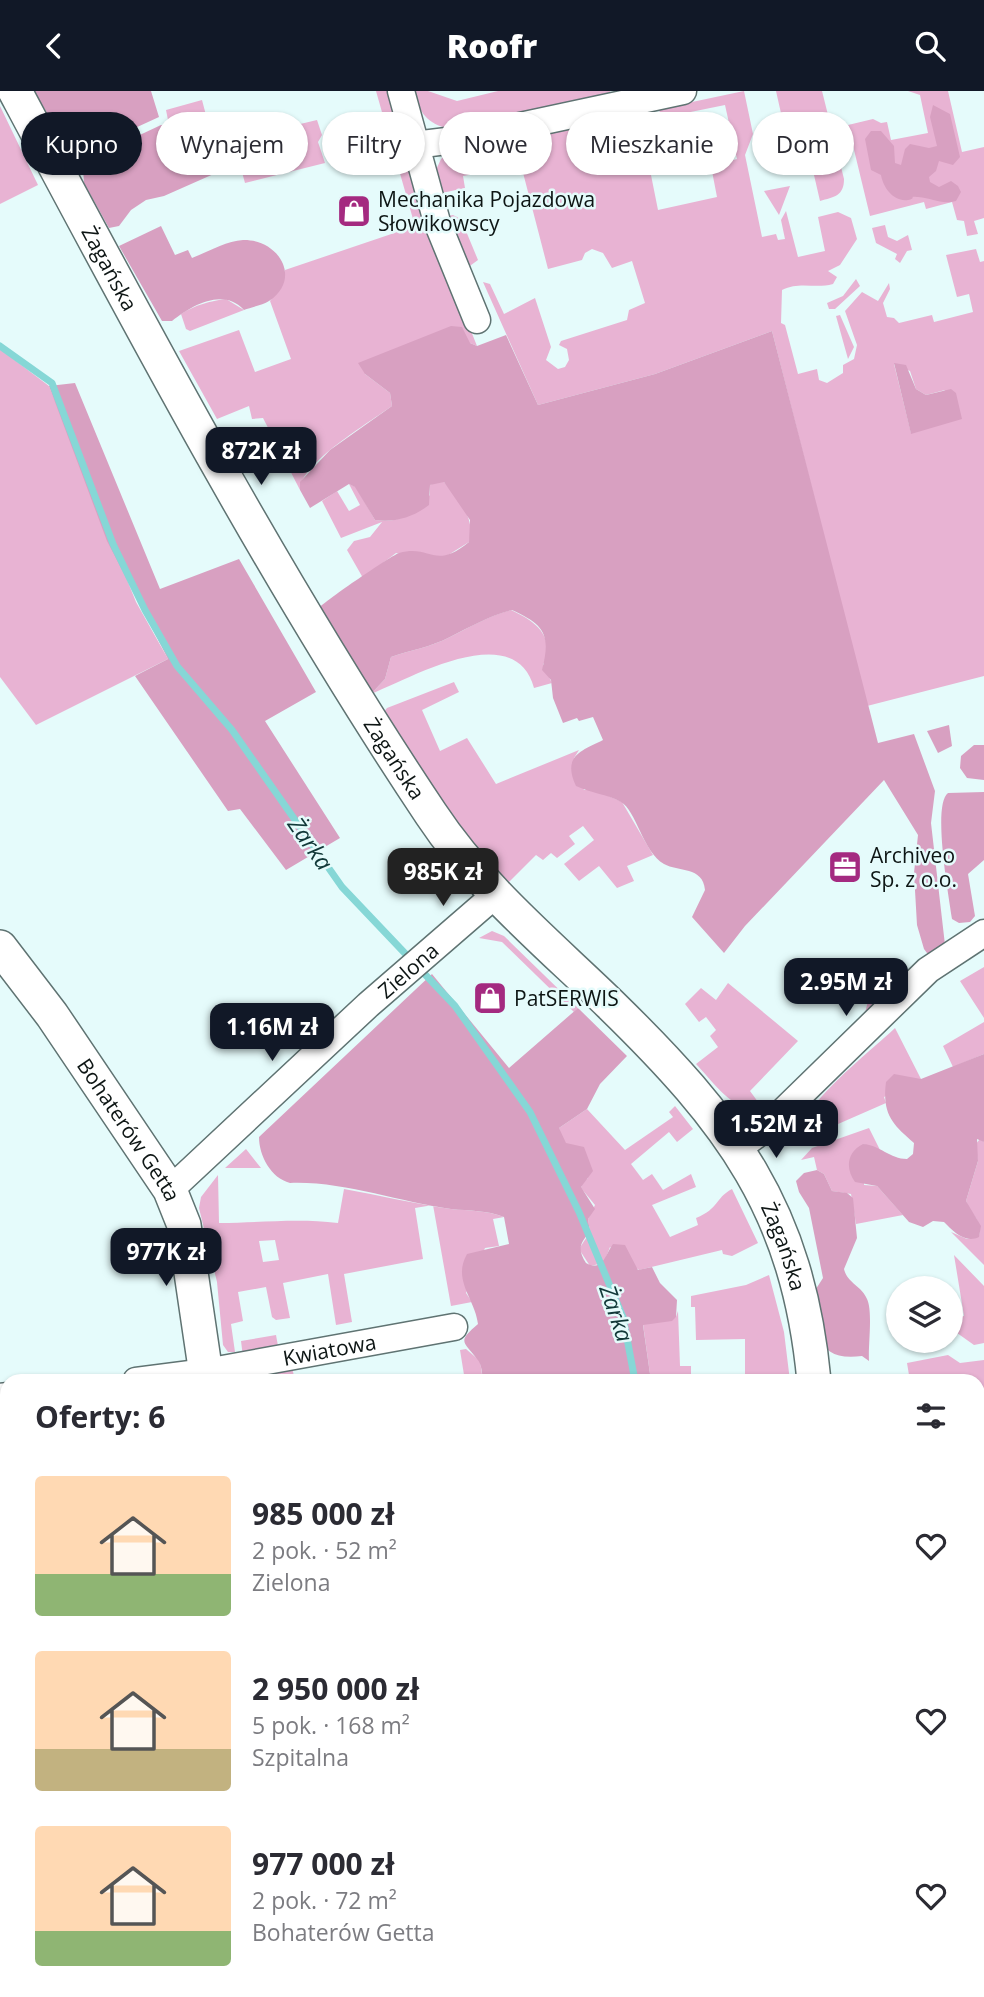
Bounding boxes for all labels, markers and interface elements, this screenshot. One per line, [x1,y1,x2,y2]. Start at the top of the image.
text: Roofr [447,24,537,67]
icon: back [35,27,73,65]
icon: search [911,27,949,65]
chip: Kupno [21,112,142,175]
chip: Wynajem [156,112,308,175]
chip: Filtry [322,112,425,175]
chip: Nowe [439,112,552,175]
chip: Mieszkanie [566,112,738,175]
chip: Dom [752,112,854,175]
place label: Mechanika Pojazdowa Słowikowscy [378,185,595,237]
shop icon: Mechanika Pojazdowa Słowikowscy [335,192,373,230]
street label: Żagańska [76,221,144,316]
pin: 872K zł [196,427,326,487]
text: 872K zł [222,434,300,466]
street label: Żagańska [358,712,431,805]
water label: Żarka [281,809,341,876]
place label: Archiveo Sp. z o.o. [870,841,957,893]
office icon: Archiveo Sp. z o.o. [826,848,864,886]
pin: 985K zł [378,849,508,908]
text: 985K zł [404,855,482,887]
street label: Zielona [372,936,444,1004]
pin: 2.95M zł [774,958,918,1018]
text: 2.95M zł [800,965,892,997]
shop icon: PatSERWIS [471,979,509,1017]
place label: PatSERWIS [514,984,619,1012]
pin: 1.16M zł [200,1003,344,1063]
text: 1.16M zł [226,1010,318,1042]
street label: Bohaterów Getta [71,1053,187,1205]
pin: 1.52M zł [704,1101,848,1160]
text: 1.52M zł [730,1107,822,1139]
street label: Żagańska [755,1197,813,1294]
pin: 977K zł [101,1229,231,1288]
text: 977K zł [127,1235,205,1267]
map controls [886,1276,963,1353]
button: layers [886,1276,963,1353]
water label: Żarka [592,1279,642,1346]
street label: Kwiatowa [281,1327,378,1372]
text: Oferty: 6 [35,1396,165,1437]
icon: filters [912,1397,950,1435]
text: 985 000 zł [252,1493,394,1534]
icon: home [91,1504,175,1588]
icon: heart [912,1527,950,1565]
text: 2 pok. · 52 m² [252,1534,397,1566]
text: Zielona [252,1566,330,1598]
text: 2 950 000 zł [252,1668,419,1709]
icon: home [91,1679,175,1763]
icon: heart [912,1702,950,1740]
text: 5 pok. · 168 m² [252,1709,410,1741]
text: Szpitalna [252,1741,349,1773]
text: 977 000 zł [252,1843,394,1884]
icon: home [91,1854,175,1938]
icon: heart [912,1877,950,1915]
text: 2 pok. · 72 m² [252,1884,397,1916]
text: Bohaterów Getta [252,1916,435,1948]

